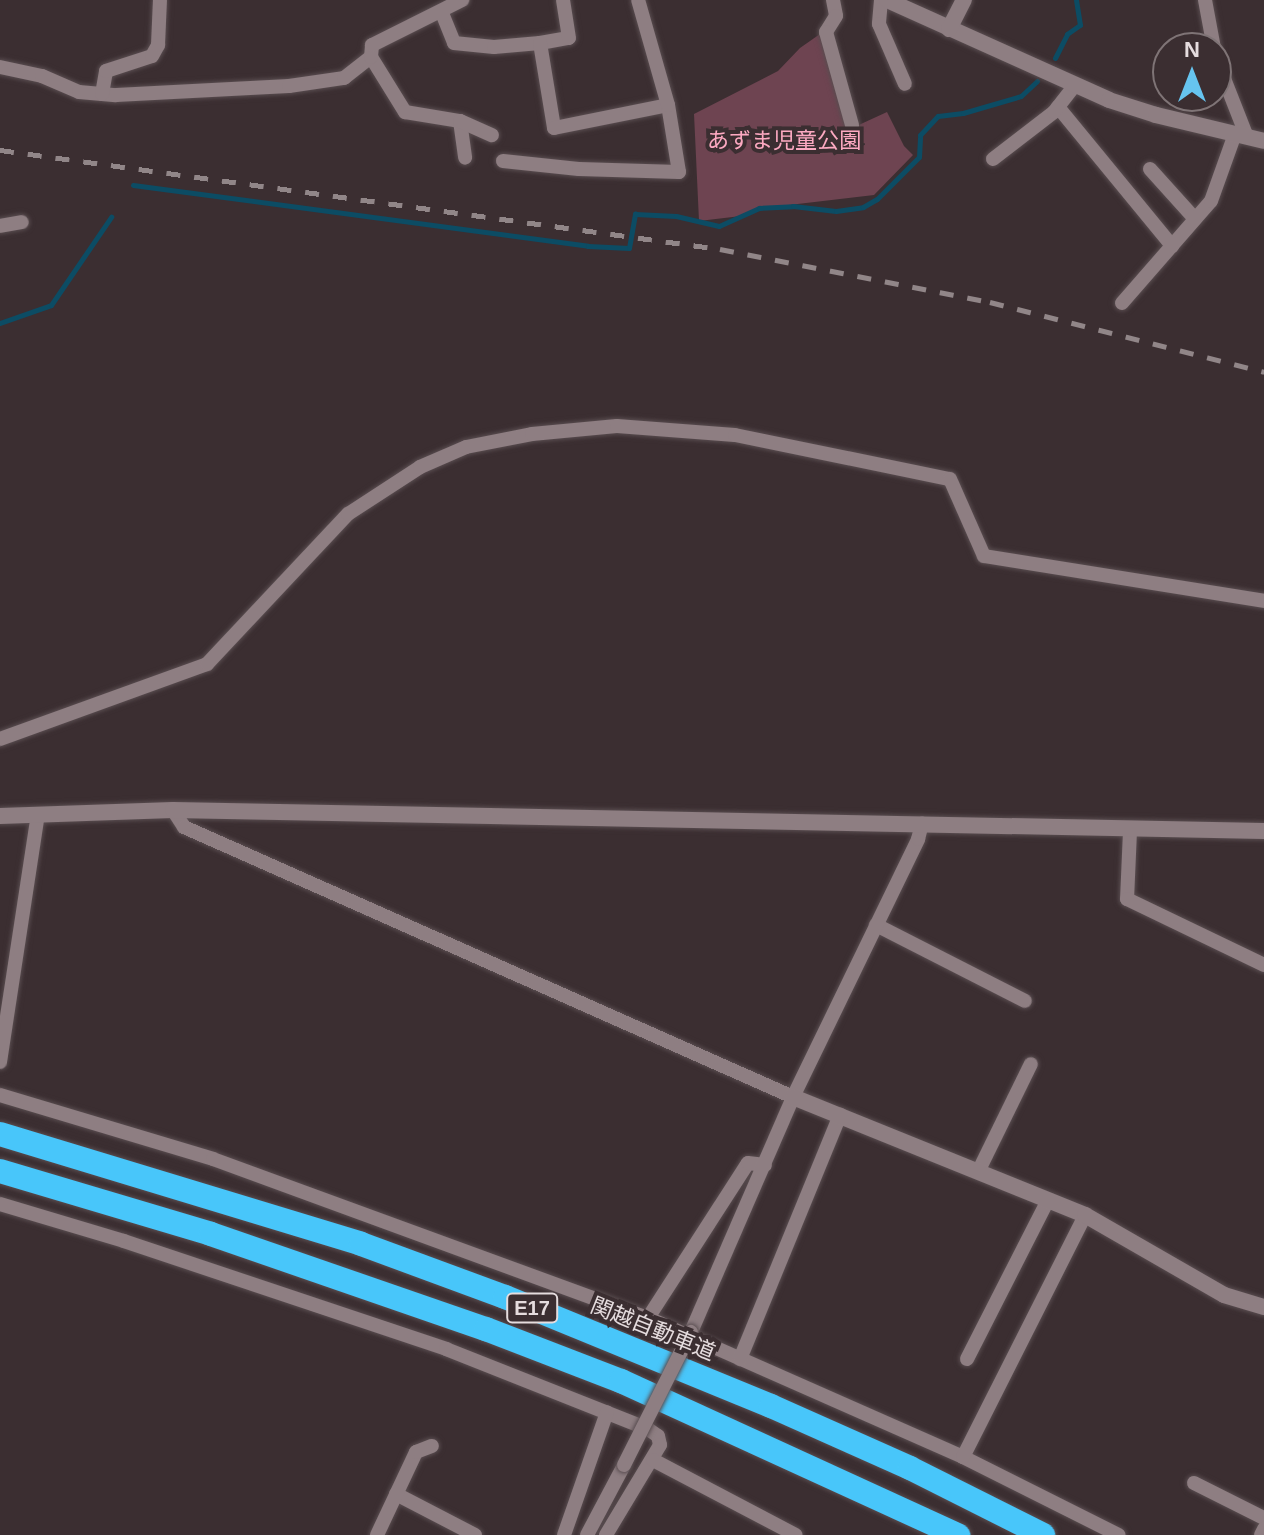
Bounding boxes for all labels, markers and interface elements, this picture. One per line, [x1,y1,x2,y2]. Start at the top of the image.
north arrow [1152,32,1232,112]
text: N [1184,37,1200,62]
park label: あずま児童公園 [707,128,861,154]
road number: E17 [506,1292,558,1324]
street label: 関越自動車道 [587,1292,719,1366]

